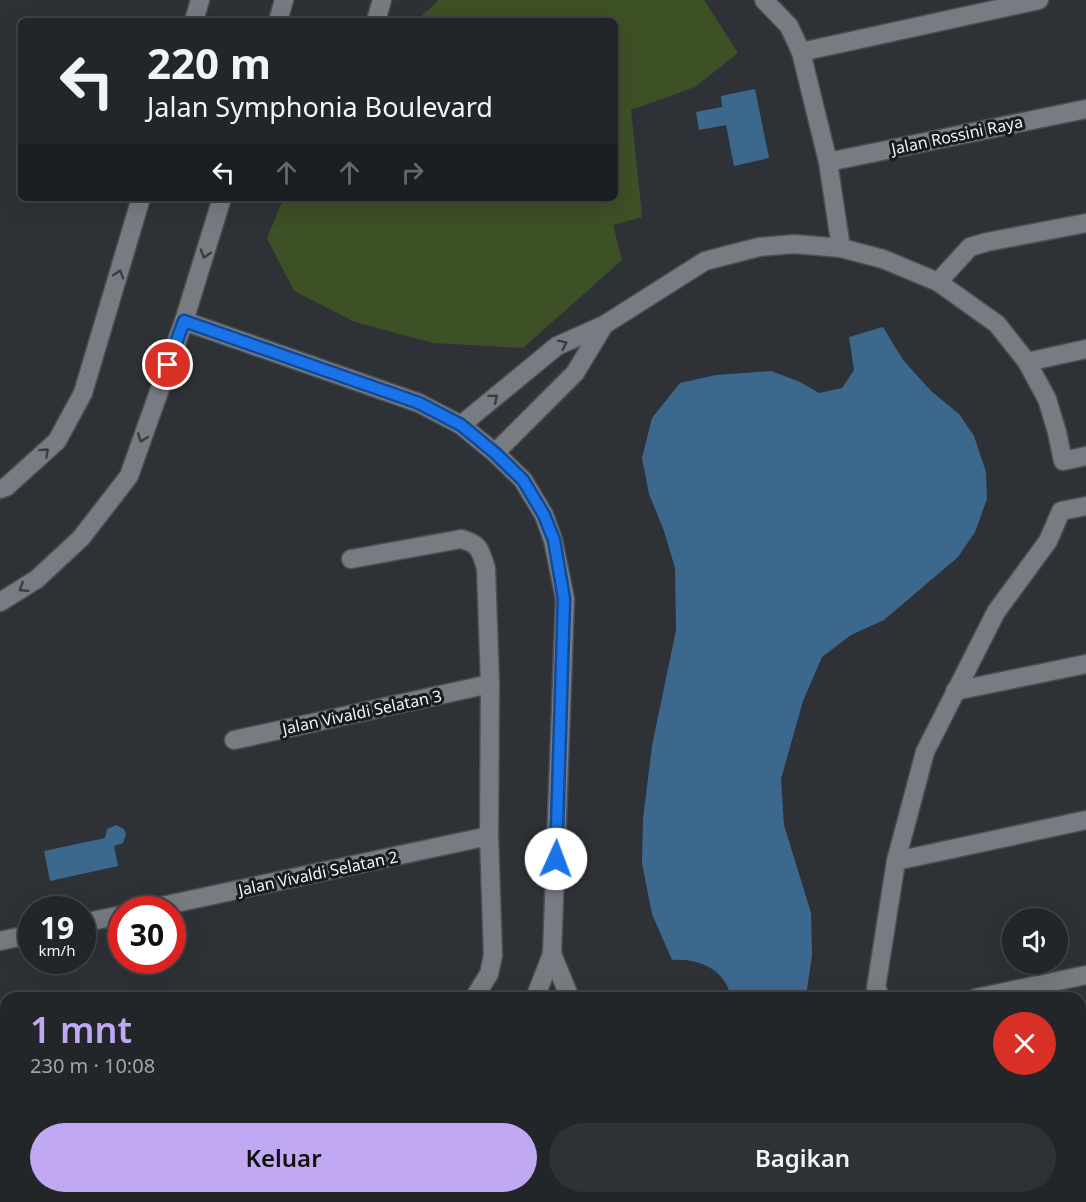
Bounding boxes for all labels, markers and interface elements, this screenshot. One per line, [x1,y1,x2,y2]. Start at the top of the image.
text: 220 m [147,34,271,91]
icon: left [48,42,126,120]
text: Jalan Symphonia Boulevard [147,88,493,125]
street label: Jalan Rossini Raya [887,110,1025,160]
icon: left [207,156,240,189]
icon: ahead [270,156,303,189]
icon: ahead [333,156,366,189]
icon: right [396,156,429,189]
one-way arrow [200,248,212,259]
one-way arrow [112,269,124,280]
pin [142,339,193,390]
one-way arrow [557,339,568,351]
icon: arrive [151,348,184,381]
one-way arrow [487,394,498,405]
one-way arrow [136,433,149,443]
one-way arrow [38,448,49,459]
one-way arrow [18,581,29,592]
street label: Jalan Vivaldi Selatan 3 [278,684,444,740]
position arrow [524,827,588,891]
street label: Jalan Vivaldi Selatan 2 [234,845,400,901]
speed limit sign: 30 [108,896,186,974]
text: 19 [40,907,74,948]
map controls [1002,908,1068,974]
button: sound [1002,908,1068,974]
text: km/h [39,940,75,960]
text: 1 mnt [30,1005,132,1054]
button: close [993,1012,1056,1075]
text: 230 m · 10:08 [30,1052,155,1079]
button: Keluar [30,1123,537,1192]
button: Bagikan [549,1123,1056,1192]

